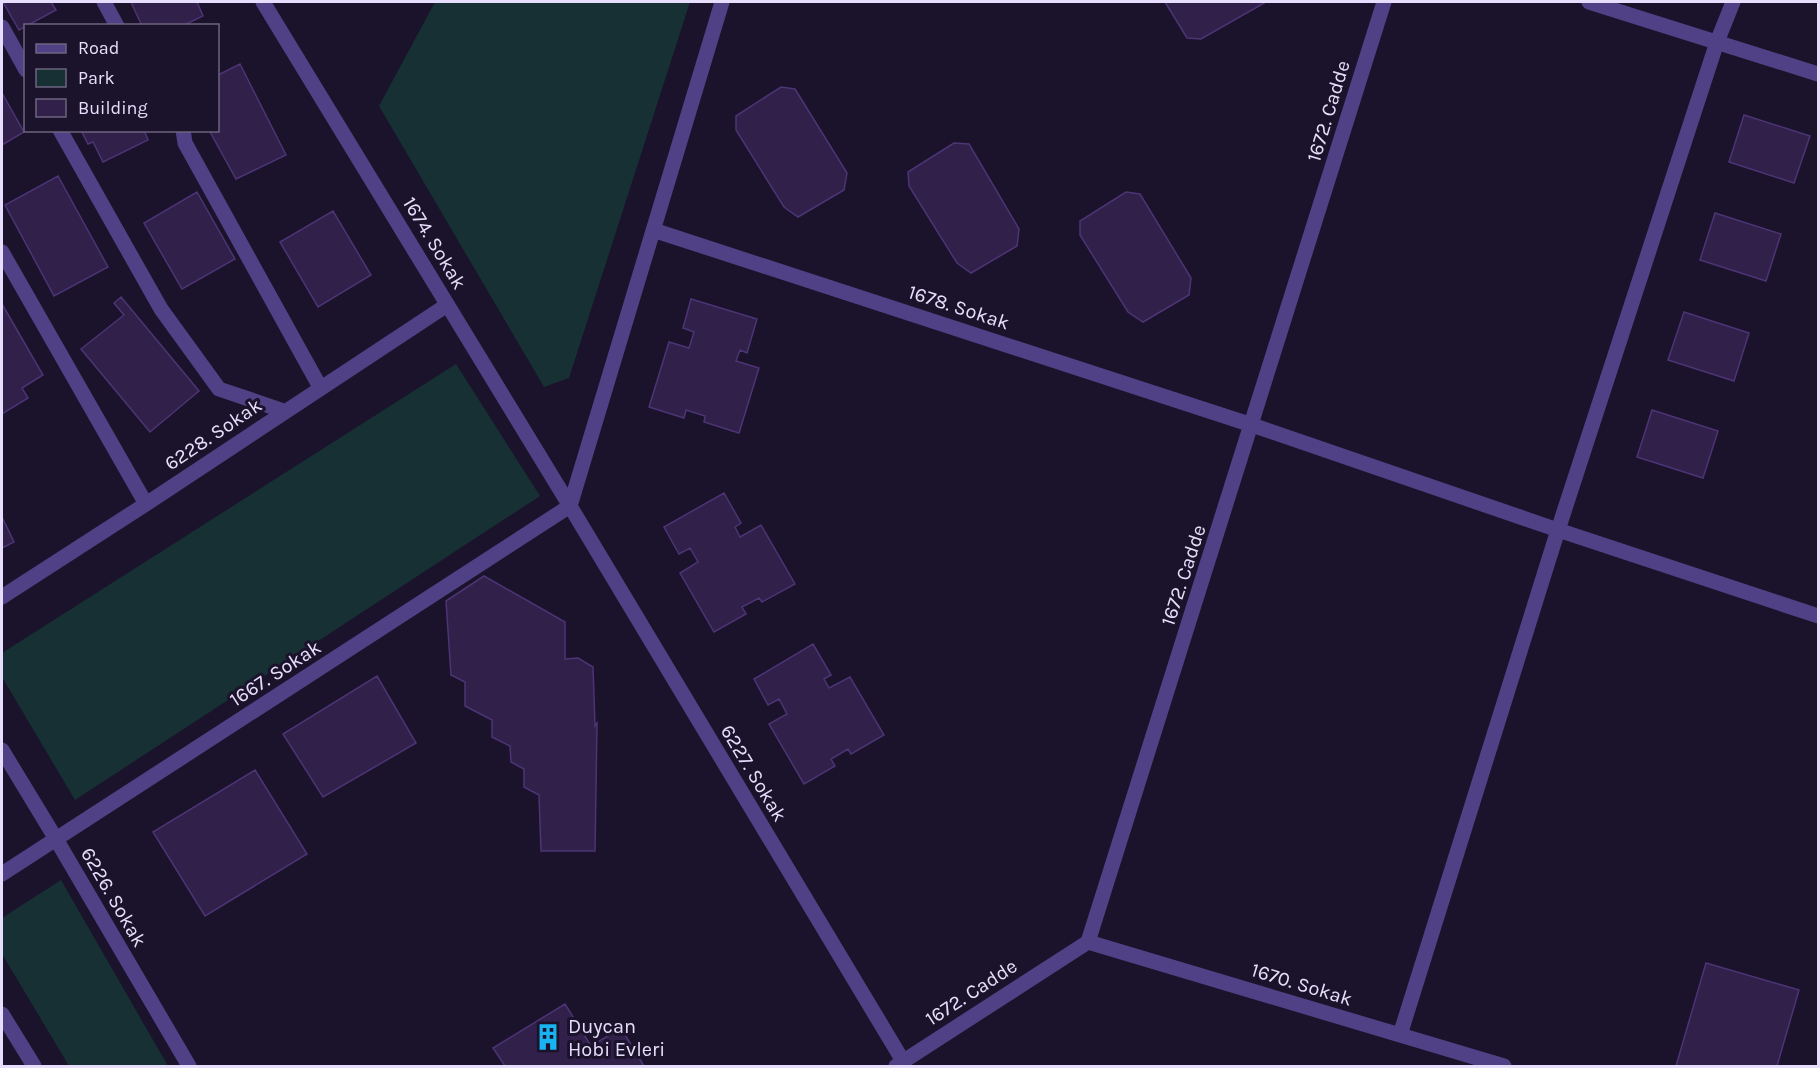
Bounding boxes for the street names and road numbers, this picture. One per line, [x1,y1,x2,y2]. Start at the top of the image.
street label: 1672. Cadde [1302,58,1355,165]
street label: 1674. Sokak [398,193,471,294]
street label: 1678. Sokak [906,280,1012,335]
street label: 6228. Sokak [161,394,266,475]
street label: 1672. Cadde [1156,522,1211,628]
street label: 1667. Sokak [225,636,325,711]
street label: 6227. Sokak [716,721,791,826]
street label: 6226. Sokak [76,843,151,951]
street label: 1672. Cadde [921,954,1021,1031]
street label: 1670. Sokak [1249,958,1355,1011]

